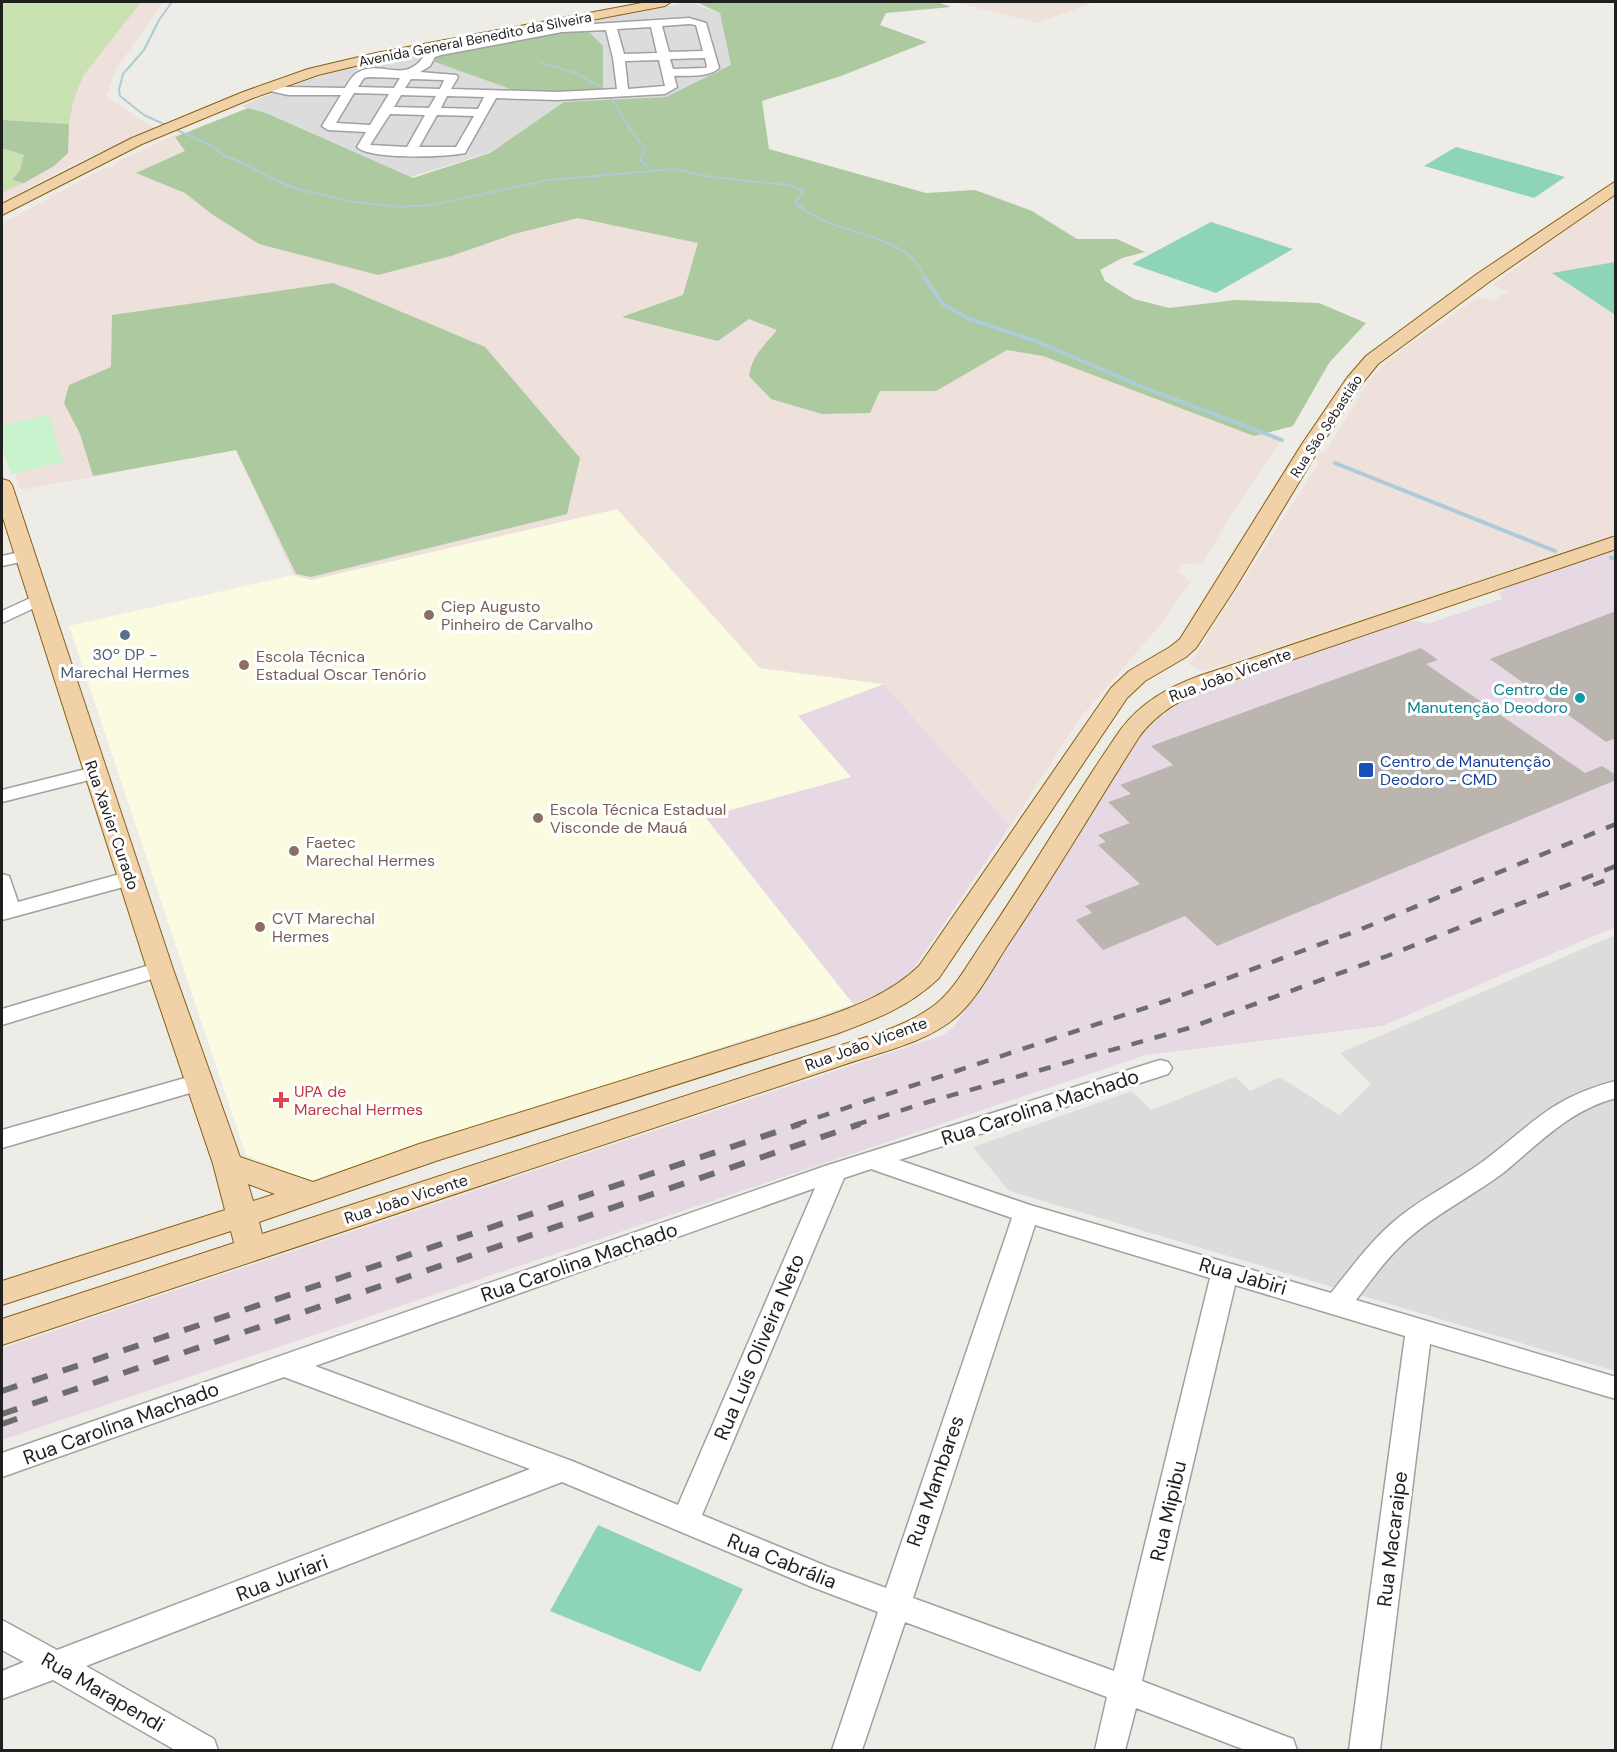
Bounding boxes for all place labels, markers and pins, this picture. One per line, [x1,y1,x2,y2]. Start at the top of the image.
place label: Ciep Augusto Pinheiro de Carvalho [441,596,593,635]
marker: Ciep Augusto Pinheiro de Carvalho [422,608,436,622]
marker: 30º DP - Marechal Hermes [118,628,132,642]
place label: 30º DP - Marechal Hermes [60,644,190,683]
place label: Escola Técnica Estadual Oscar Tenório [256,646,426,685]
marker: Escola Técnica Estadual Oscar Tenório [237,658,251,672]
place label: Centro de Manutenção Deodoro [1407,679,1568,718]
marker: Centro de Manutenção Deodoro [1573,691,1587,705]
place label: Centro de Manutenção Deodoro - CMD [1380,751,1551,790]
marker: Centro de Manutenção Deodoro - CMD [1357,761,1375,779]
place label: Escola Técnica Estadual Visconde de Mauá [550,799,726,838]
marker: Escola Técnica Estadual Visconde de Mauá [531,811,545,825]
place label: Faetec Marechal Hermes [306,832,435,871]
marker: Faetec Marechal Hermes [287,844,301,858]
place label: CVT Marechal Hermes [272,908,375,947]
marker: CVT Marechal Hermes [253,920,267,934]
place label: UPA de Marechal Hermes [294,1081,423,1120]
marker: UPA de Marechal Hermes [272,1091,290,1109]

